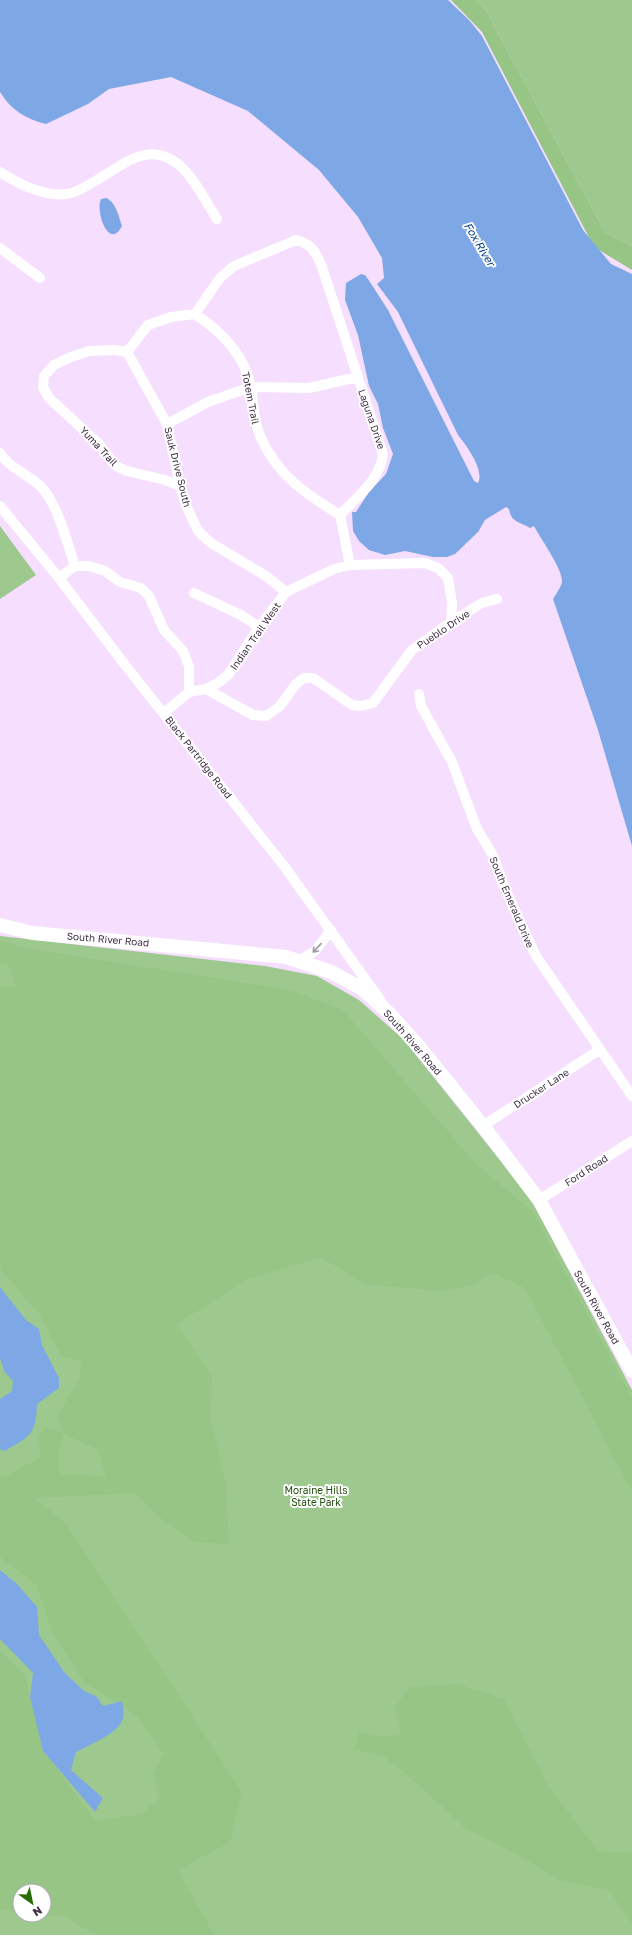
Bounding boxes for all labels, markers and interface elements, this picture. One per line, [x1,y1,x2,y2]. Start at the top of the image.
water label: Fox River [462,220,499,270]
street label: Totem Trail [240,371,262,425]
street label: Laguna Drive [356,387,388,451]
street label: Yuma Trail [78,424,120,468]
street label: Sauk Drive South [162,426,194,508]
street label: Indian Trail West [227,600,283,672]
street label: Pueblo Drive [414,607,472,651]
street label: Black Partridge Road [163,713,235,801]
street label: South Emerald Drive [487,855,537,950]
street label: South River Road [66,929,150,949]
one-way arrow [312,943,322,953]
street label: South River Road [381,1007,445,1077]
street label: Drucker Lane [511,1066,571,1110]
street label: Ford Road [562,1152,610,1188]
street label: South River Road [572,1268,622,1346]
park label: Moraine Hills State Park [284,1484,348,1508]
north arrow [12,1883,52,1923]
text: N [31,1904,45,1920]

